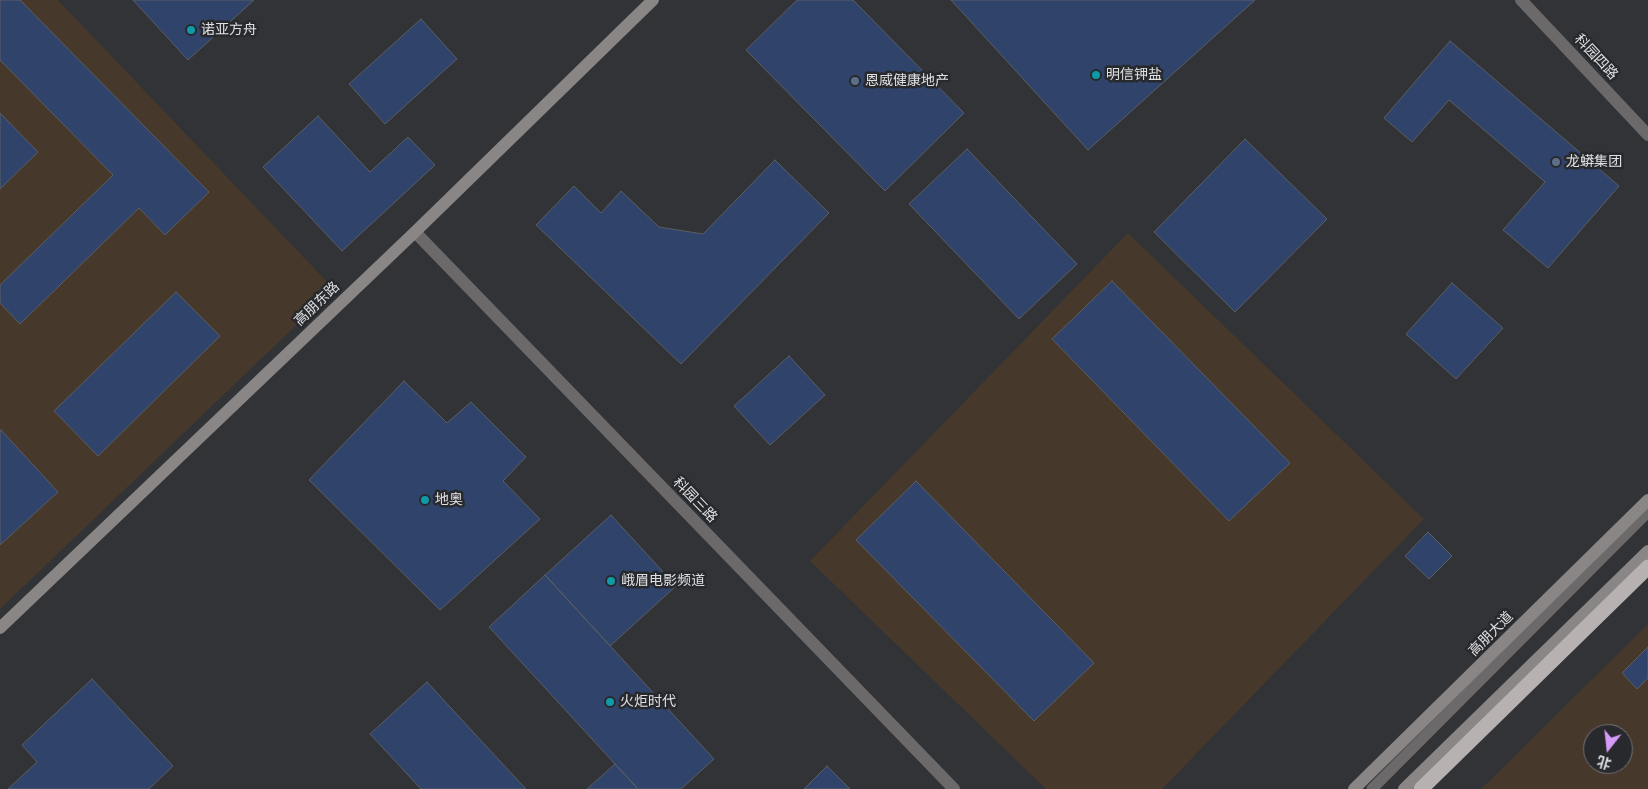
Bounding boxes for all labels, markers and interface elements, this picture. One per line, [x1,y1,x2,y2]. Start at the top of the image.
place label: 诺亚方舟 [201,22,257,38]
marker: 诺亚方舟 [185,24,197,36]
street label: 科园四路 [1571,31,1621,83]
place label: 明信钾盐 [1106,67,1162,83]
marker: 明信钾盐 [1090,69,1102,81]
place label: 恩威健康地产 [865,73,949,89]
marker: 恩威健康地产 [849,75,861,87]
place label: 龙蟒集团 [1566,154,1622,170]
marker: 龙蟒集团 [1550,156,1562,168]
street label: 高朋东路 [291,279,343,329]
street label: 科园三路 [670,474,720,526]
place label: 地奥 [435,492,463,508]
marker: 地奥 [419,494,431,506]
place label: 峨眉电影频道 [621,573,705,589]
marker: 峨眉电影频道 [605,575,617,587]
street label: 高朋大道 [1465,608,1517,660]
place label: 火炬时代 [620,694,676,710]
marker: 火炬时代 [604,696,616,708]
north arrow [1583,724,1633,774]
text: 北 [1595,753,1613,773]

